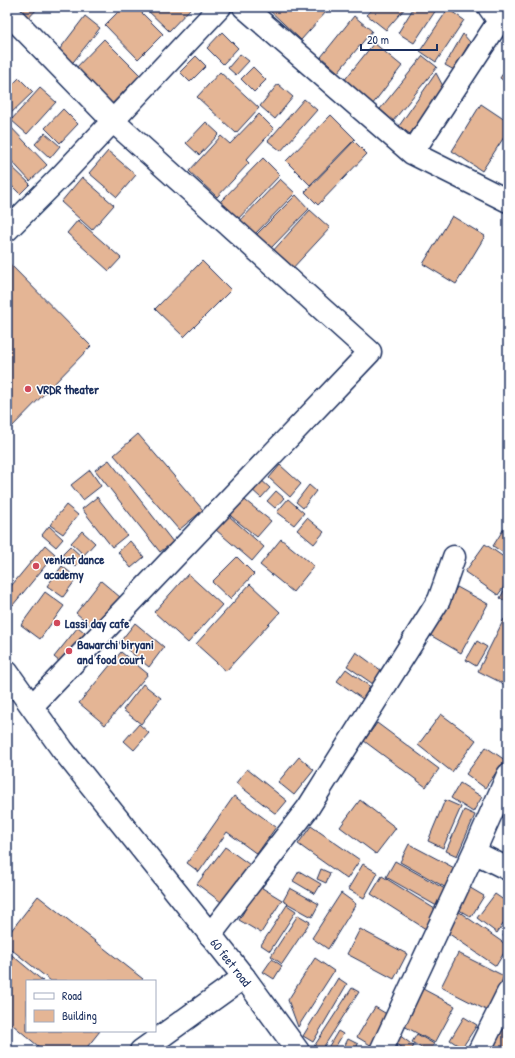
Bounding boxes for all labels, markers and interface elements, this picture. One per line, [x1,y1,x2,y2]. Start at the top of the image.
scale bar [361,26,437,52]
text: 20 m [367,31,389,48]
place label: VRDR theater [36,380,100,398]
marker: VRDR theater [23,384,33,394]
place label: venkat dance academy [43,550,105,584]
marker: venkat dance academy [31,561,41,571]
place label: Lassi day cafe [65,614,130,633]
marker: Lassi day cafe [52,618,62,628]
place label: Bawarchi biryani and food court [77,635,154,668]
marker: Bawarchi biryani and food court [64,646,74,656]
street label: 60 feet road [206,934,256,990]
legend [26,980,156,1032]
text: Road [62,987,82,1004]
text: Building [62,1007,97,1024]

